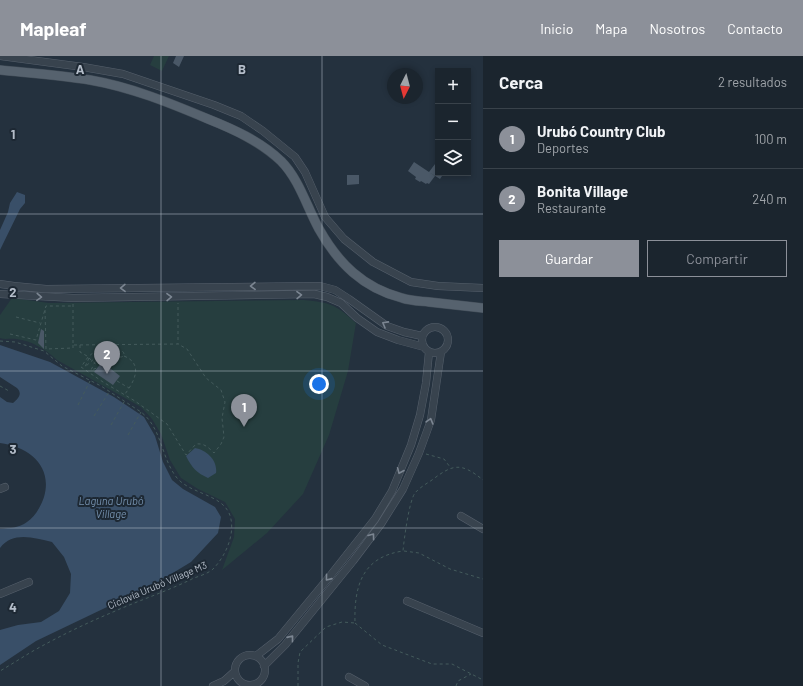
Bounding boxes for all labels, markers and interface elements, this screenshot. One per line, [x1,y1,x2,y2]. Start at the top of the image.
text: Mapleaf [20,17,87,40]
text: Inicio [540,20,573,37]
text: Mapa [595,20,627,37]
text: Nosotros [649,20,705,37]
text: Contacto [727,20,783,37]
text: A [76,61,85,77]
text: B [238,61,246,77]
north arrow [387,68,423,104]
map controls [435,68,471,176]
button: + [435,68,471,104]
text: Cerca [499,72,543,92]
text: 2 resultados [718,74,787,90]
button: − [435,104,471,140]
text: Urubó Country Club [537,122,666,140]
text: 1 [11,126,15,142]
text: 1 [510,131,514,147]
text: 100 m [754,131,787,147]
button: layers [435,140,471,176]
text: Deportes [537,140,589,156]
text: Bonita Village [537,182,628,200]
text: 2 [508,191,516,207]
text: 240 m [752,191,787,207]
text: Restaurante [537,200,606,216]
button: Guardar [499,240,639,277]
button: Compartir [647,240,787,277]
one-way arrow [250,282,256,291]
text: 2 [9,284,17,300]
one-way arrow [120,284,126,292]
one-way arrow [296,290,302,299]
one-way arrow [36,293,42,302]
one-way arrow [166,293,172,301]
one-way arrow [382,322,390,329]
pin: 2 [94,341,120,374]
your location [309,374,329,394]
pin: 1 [231,394,257,427]
one-way arrow [425,417,434,424]
text: 3 [9,441,17,457]
one-way arrow [397,466,405,474]
water label: Laguna Urubó Village [79,494,144,520]
one-way arrow [367,533,375,540]
street label: Ciclovía Urubó Village M3 [106,559,208,611]
one-way arrow [326,574,333,581]
text: 4 [9,599,17,615]
one-way arrow [286,635,293,642]

